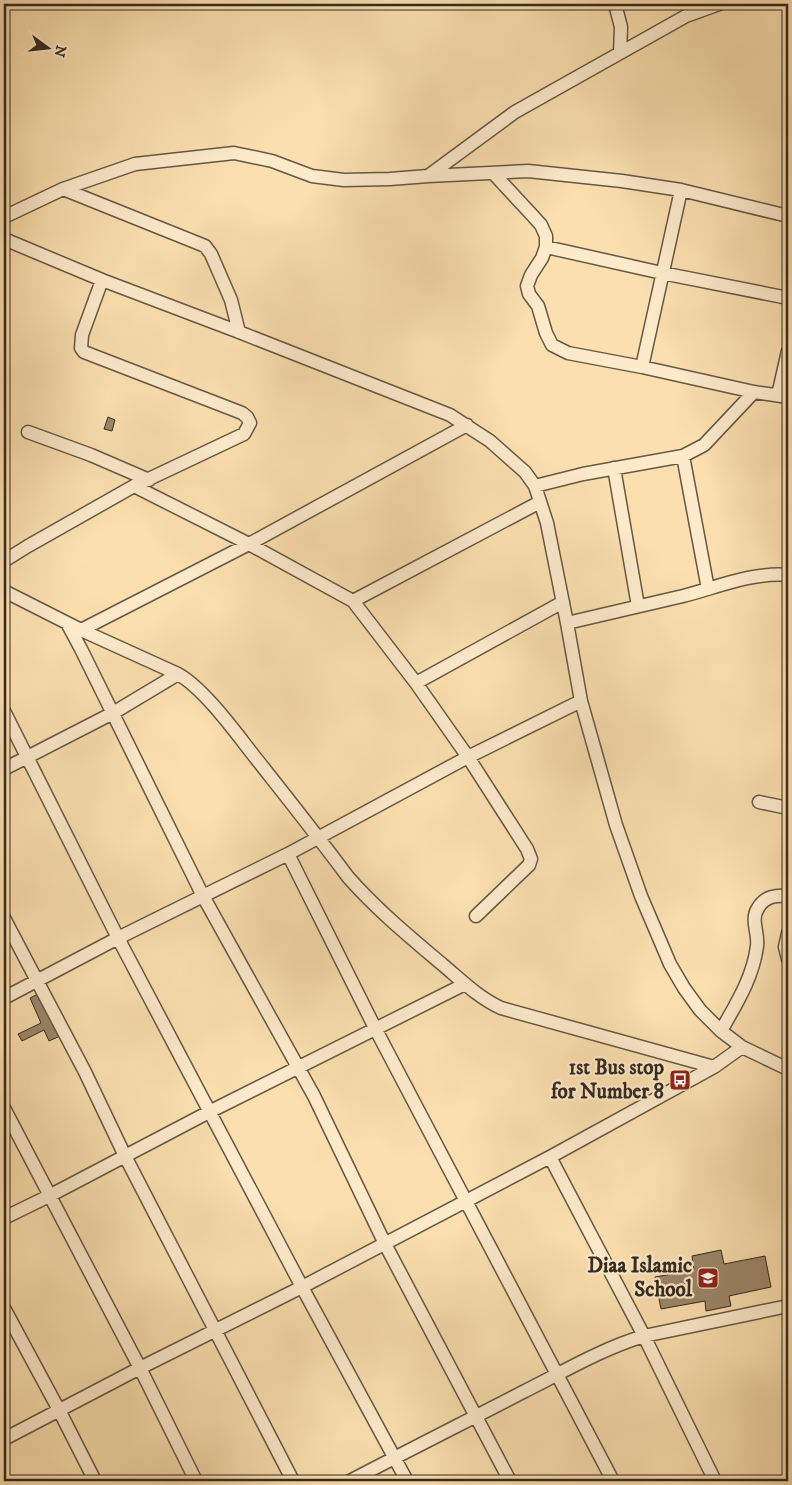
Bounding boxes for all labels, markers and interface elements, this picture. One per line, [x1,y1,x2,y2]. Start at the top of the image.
north arrow [22,22,72,72]
text: N [49,43,70,59]
place label: 1st Bus stop for Number 8 [550,1055,664,1105]
bus stop icon: 1st Bus stop for Number 8 [668,1068,692,1092]
place label: Diaa Islamic School [587,1253,693,1303]
school or university icon: Diaa Islamic School [696,1266,720,1290]

